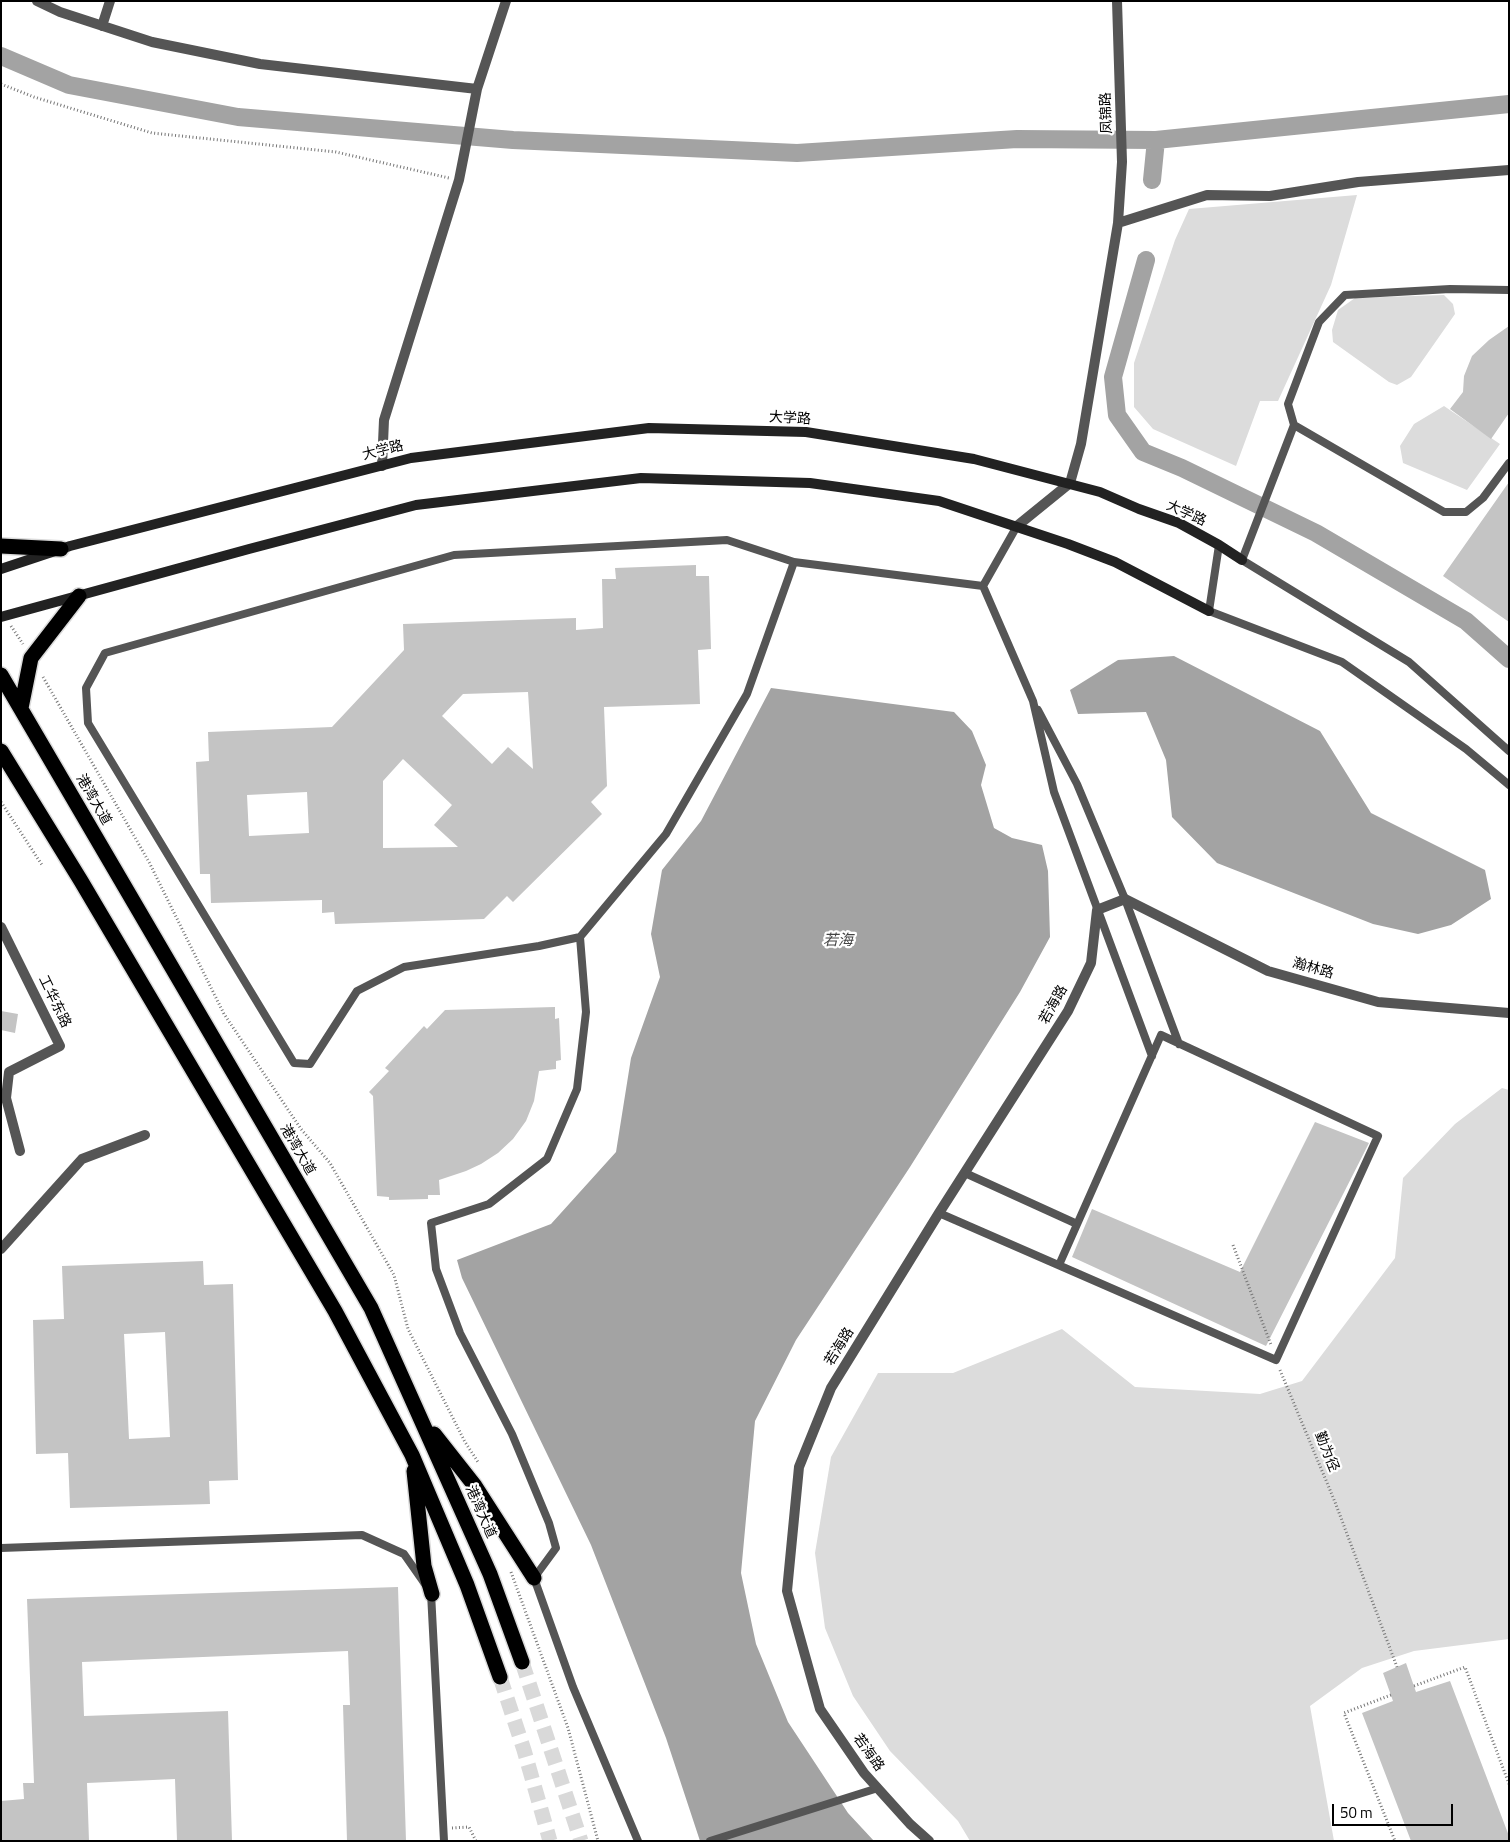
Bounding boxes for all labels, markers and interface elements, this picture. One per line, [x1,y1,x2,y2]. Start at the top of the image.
street label: 凤锦路 [1098,92,1116,134]
street label: 大学路 [769,410,811,428]
street label: 大学路 [361,438,405,464]
street label: 大学路 [1163,498,1209,530]
street label: 港湾大道 [72,772,114,828]
water label: 若海 [823,932,853,950]
street label: 瀚林路 [1290,955,1336,983]
street label: 工华东路 [34,973,74,1031]
street label: 若海路 [1036,983,1072,1027]
street label: 港湾大道 [276,1122,318,1178]
street label: 若海路 [822,1325,858,1369]
street label: 勤为径 [1310,1429,1342,1475]
street label: 港湾大道 [461,1483,499,1541]
street label: 若海路 [849,1731,887,1775]
scale bar [1335,1794,1456,1826]
text: 50 m [1340,1801,1373,1824]

